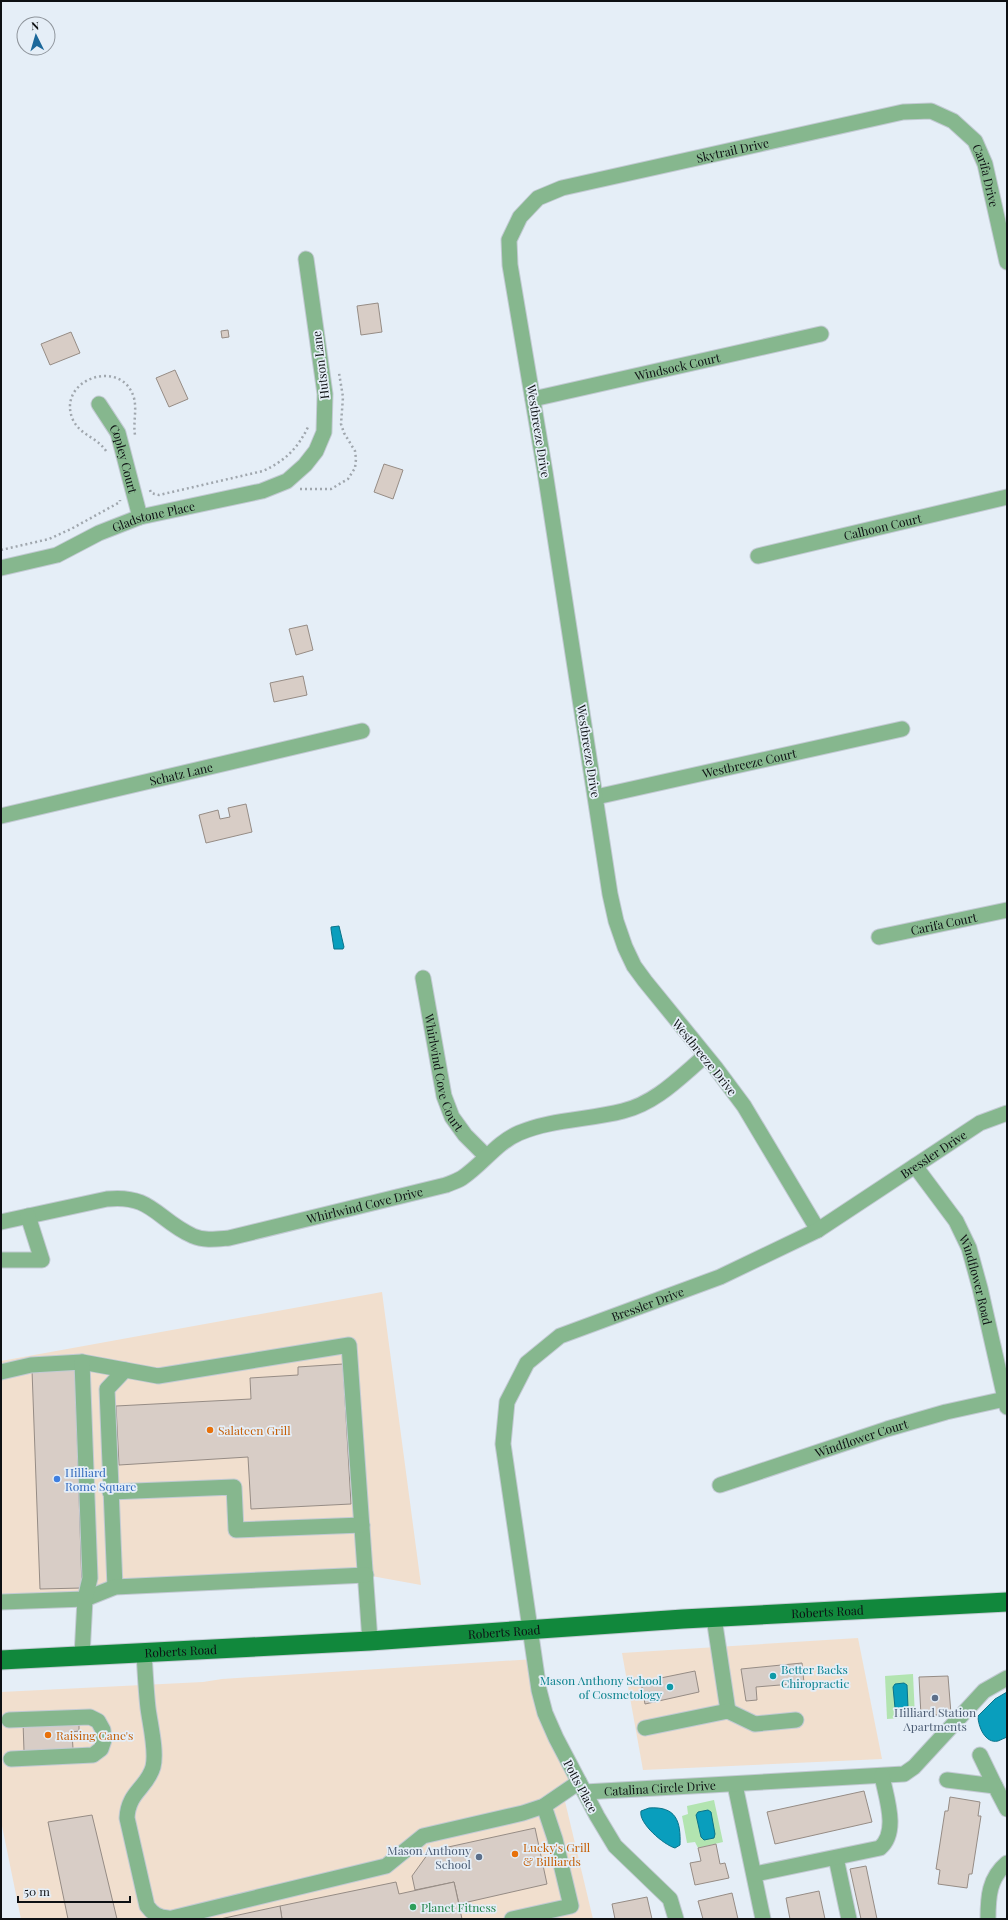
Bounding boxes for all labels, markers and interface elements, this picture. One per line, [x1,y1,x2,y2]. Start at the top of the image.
north arrow [16,16,56,56]
text: N [30,18,40,33]
street label: Skytrail Drive [695,134,770,166]
street label: Carifa Drive [969,141,1002,209]
street label: Hutson Lane [308,330,332,400]
street label: Windsock Court [632,349,722,384]
street label: Westbreeze Drive [524,382,554,479]
street label: Copley Court [106,421,142,496]
street label: Gladstone Place [109,498,196,535]
street label: Calhoon Court [842,509,924,543]
street label: Westbreeze Drive [574,702,604,799]
street label: Westbreeze Court [700,745,799,781]
street label: Schatz Lane [148,758,214,789]
street label: Carifa Court [909,908,979,938]
street label: Whirlwind Cove Court [421,1012,468,1135]
street label: Westbreeze Drive [669,1015,741,1099]
street label: Bressler Drive [897,1126,969,1182]
street label: Whirlwind Cove Drive [304,1183,424,1227]
street label: Windflower Road [955,1231,996,1326]
street label: Bressler Drive [609,1283,686,1324]
street label: Windflower Court [812,1415,910,1461]
place label: Salateen Grill [218,1422,291,1438]
marker: Salateen Grill [205,1425,215,1435]
place label: Hilliard Rome Square [65,1464,136,1494]
marker: Hilliard Rome Square [52,1474,62,1484]
street label: Roberts Road [791,1602,864,1621]
street label: Roberts Road [467,1621,541,1642]
street label: Roberts Road [144,1641,217,1661]
place label: Better Backs Chiropractic [781,1661,849,1691]
marker: Better Backs Chiropractic [768,1671,778,1681]
place label: Mason Anthony School of Cosmetology [540,1672,663,1702]
marker: Mason Anthony School of Cosmetology [665,1682,675,1692]
marker: Hilliard Station Apartments [930,1693,940,1703]
place label: Hilliard Station Apartments [894,1704,976,1734]
place label: Raising Cane's [56,1727,134,1743]
marker: Raising Cane's [43,1730,53,1740]
street label: Potts Place [560,1757,602,1815]
street label: Catalina Circle Drive [604,1777,716,1799]
place label: Lucky's Grill & Billiards [523,1839,591,1869]
place label: Mason Anthony School [387,1842,472,1872]
marker: Lucky's Grill & Billiards [510,1849,520,1859]
marker: Mason Anthony School [474,1852,484,1862]
scale bar [18,1878,130,1904]
text: 50 m [24,1883,50,1899]
place label: Planet Fitness [421,1899,496,1915]
marker: Planet Fitness [408,1902,418,1912]

